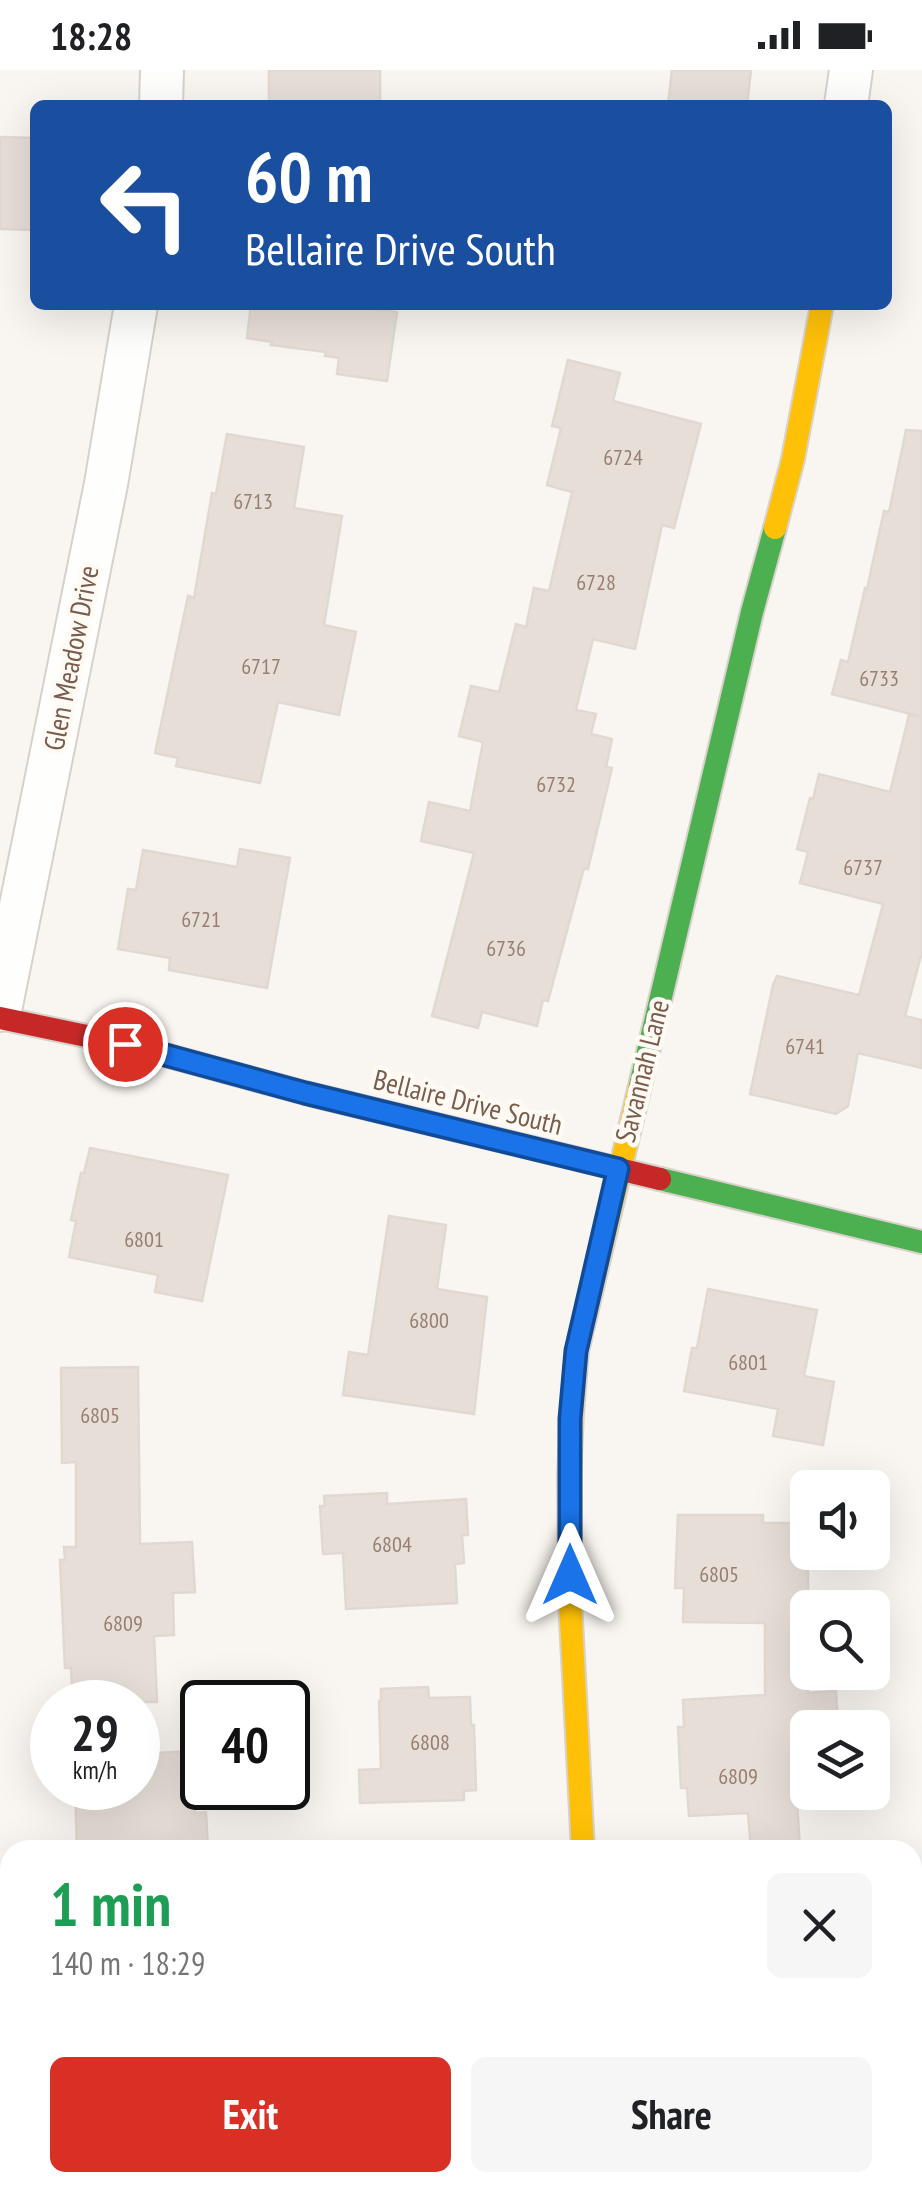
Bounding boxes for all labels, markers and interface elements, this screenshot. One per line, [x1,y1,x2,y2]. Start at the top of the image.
text: 18:28 [50,11,132,60]
text: 60 m [245,131,373,221]
icon: left [80,140,210,270]
text: Bellaire Drive South [245,219,556,277]
house number: 6724 [603,443,643,471]
house number: 6713 [233,487,273,515]
street label: Glen Meadow Drive [34,562,107,753]
house number: 6728 [576,568,616,596]
house number: 6717 [241,652,281,680]
house number: 6733 [859,664,899,692]
house number: 6732 [536,770,576,798]
house number: 6737 [843,853,883,881]
house number: 6721 [181,905,221,933]
house number: 6736 [486,934,526,962]
street label: Savannah Lane [606,996,677,1146]
pin [83,1002,168,1087]
icon: arrive [98,1017,153,1072]
house number: 6741 [785,1032,825,1060]
street label: Bellaire Drive South [370,1060,566,1143]
house number: 6801 [124,1225,164,1253]
house number: 6800 [409,1306,449,1334]
house number: 6801 [728,1348,768,1376]
house number: 6805 [80,1401,120,1429]
map controls [790,1470,890,1810]
button: sound [790,1470,890,1570]
position arrow [518,1523,622,1627]
house number: 6804 [372,1530,412,1558]
house number: 6805 [699,1560,739,1588]
button: search [790,1590,890,1690]
house number: 6809 [103,1609,143,1637]
speed limit sign: 40 [180,1680,310,1810]
text: 29 [71,1700,119,1765]
button: layers [790,1710,890,1810]
house number: 6808 [410,1728,450,1756]
text: km/h [73,1754,117,1786]
house number: 6809 [718,1762,758,1790]
text: 1 min [50,1865,171,1943]
button: close [767,1873,872,1978]
text: 140 m · 18:29 [50,1942,205,1984]
button: Exit [50,2057,451,2172]
button: Share [471,2057,872,2172]

